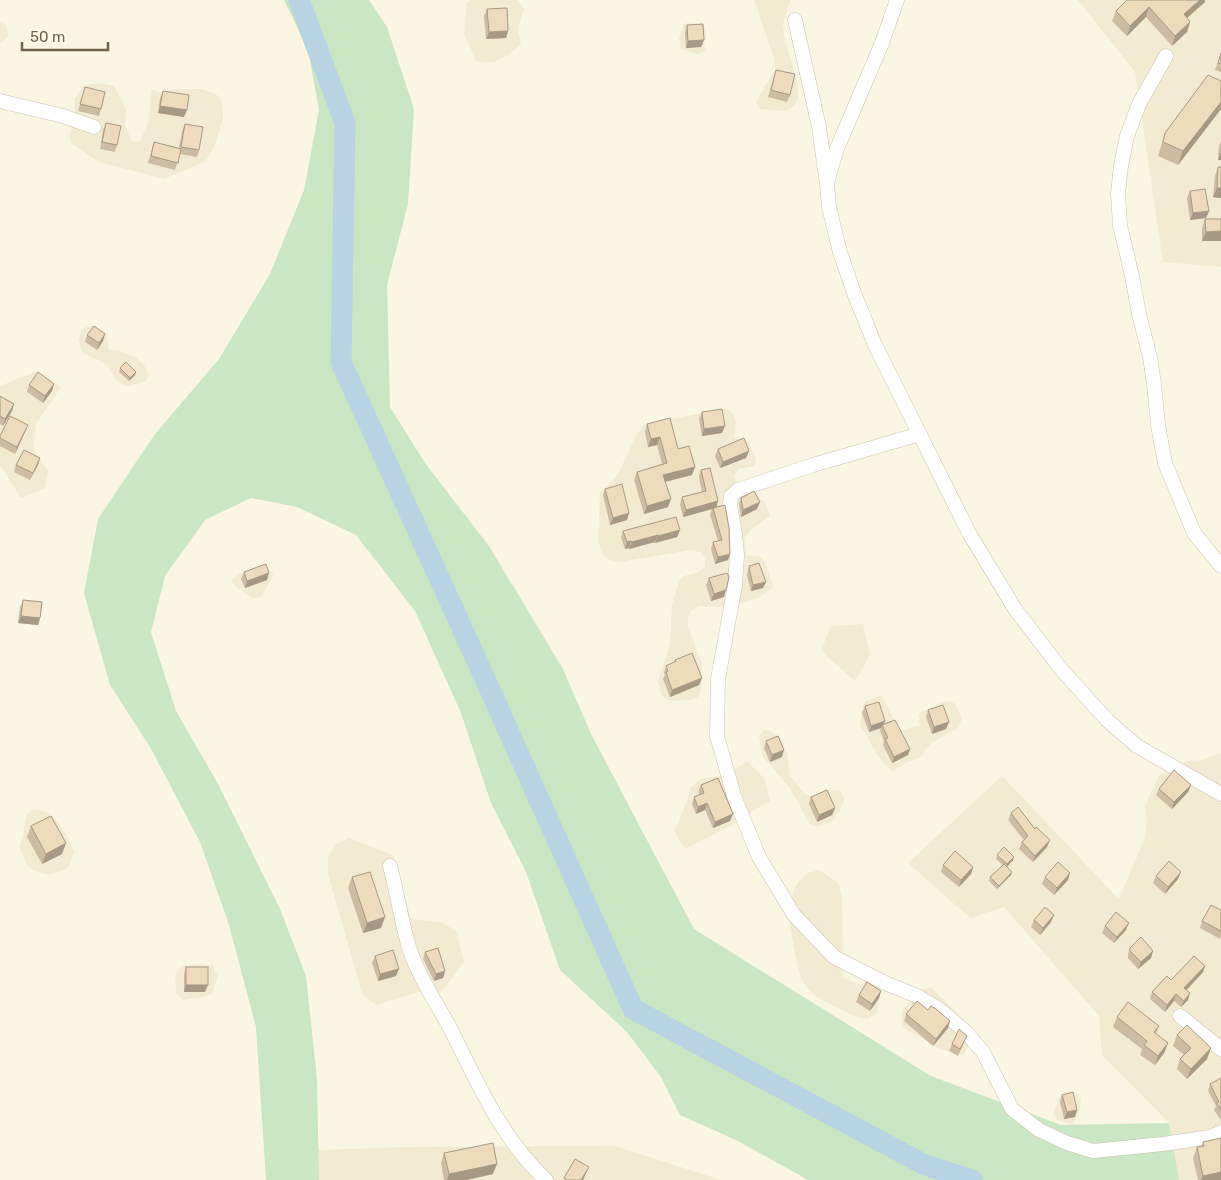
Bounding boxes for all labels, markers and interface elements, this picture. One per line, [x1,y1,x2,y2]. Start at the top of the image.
scale bar [22,20,109,52]
text: 50 m [30,28,65,46]

